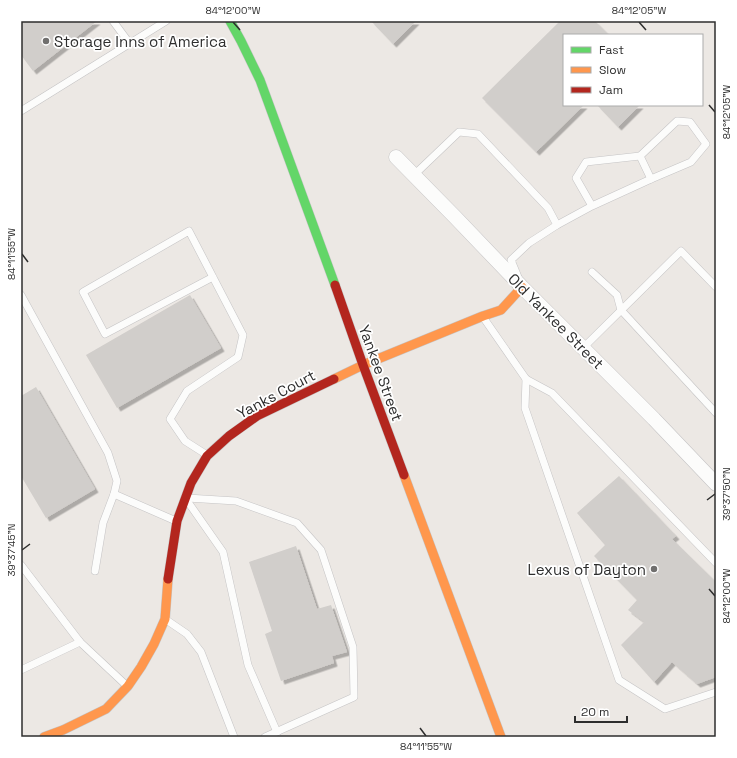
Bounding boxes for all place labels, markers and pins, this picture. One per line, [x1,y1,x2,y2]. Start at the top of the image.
place label: Storage Inns of America [54,32,227,51]
marker: Storage Inns of America [41,36,51,46]
place label: Lexus of Dayton [528,560,646,579]
marker: Lexus of Dayton [649,564,659,574]

